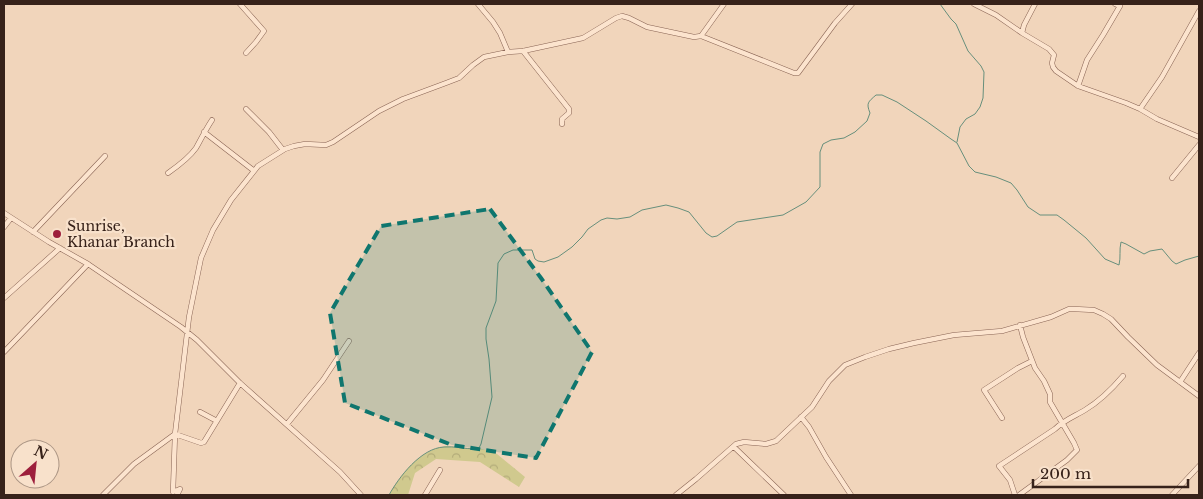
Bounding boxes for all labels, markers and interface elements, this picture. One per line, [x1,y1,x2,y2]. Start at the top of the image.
place label: Sunrise, Khanar Branch [67,217,175,251]
marker: Sunrise, Khanar Branch [51,228,63,240]
north arrow [10,439,60,489]
text: N [31,441,51,463]
scale bar [1033,456,1188,488]
text: 200 m [1040,464,1091,483]

